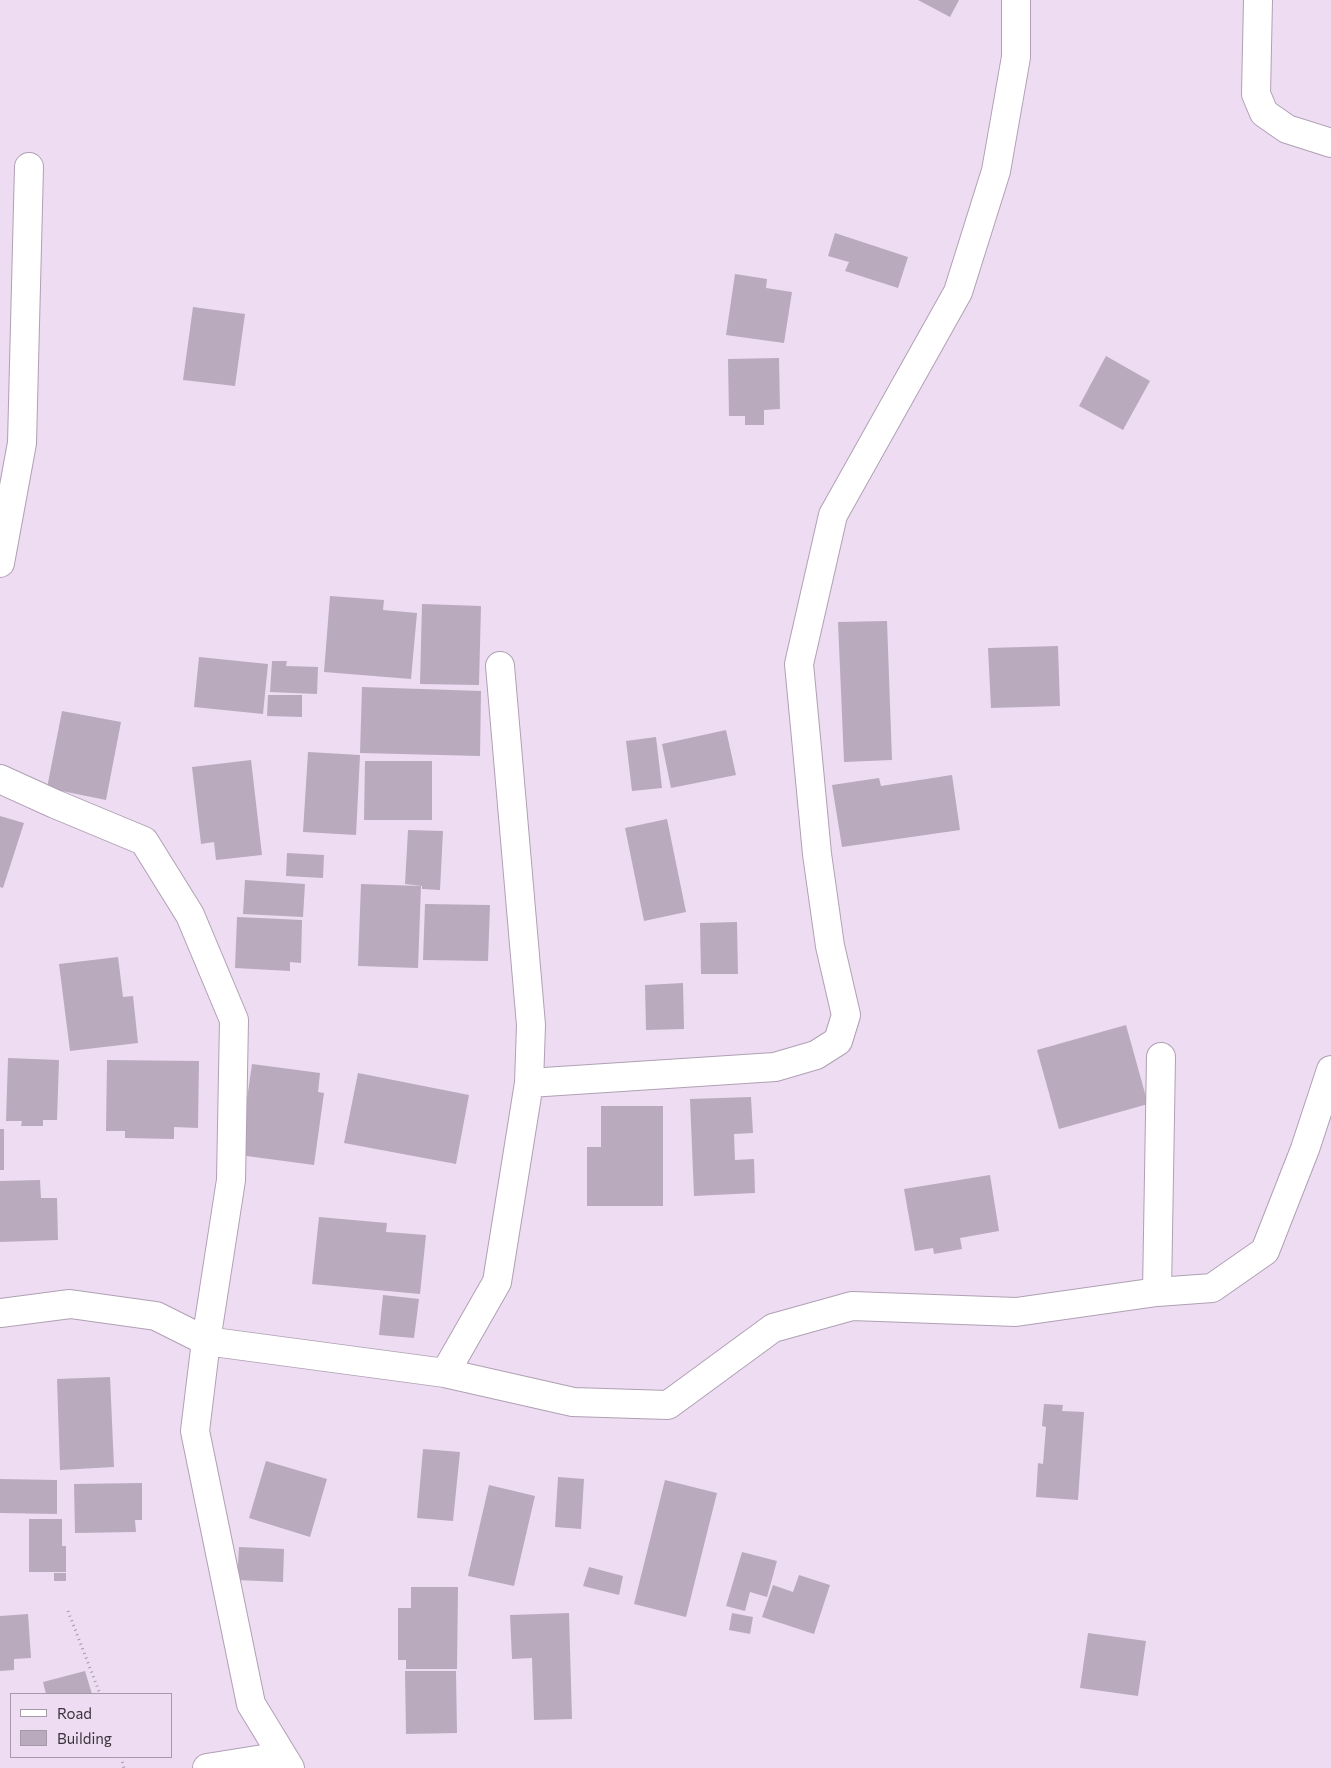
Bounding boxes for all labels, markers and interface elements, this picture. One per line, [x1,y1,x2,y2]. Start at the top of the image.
legend [10,1693,172,1758]
text: Road [57,1704,92,1722]
text: Building [57,1729,112,1747]

